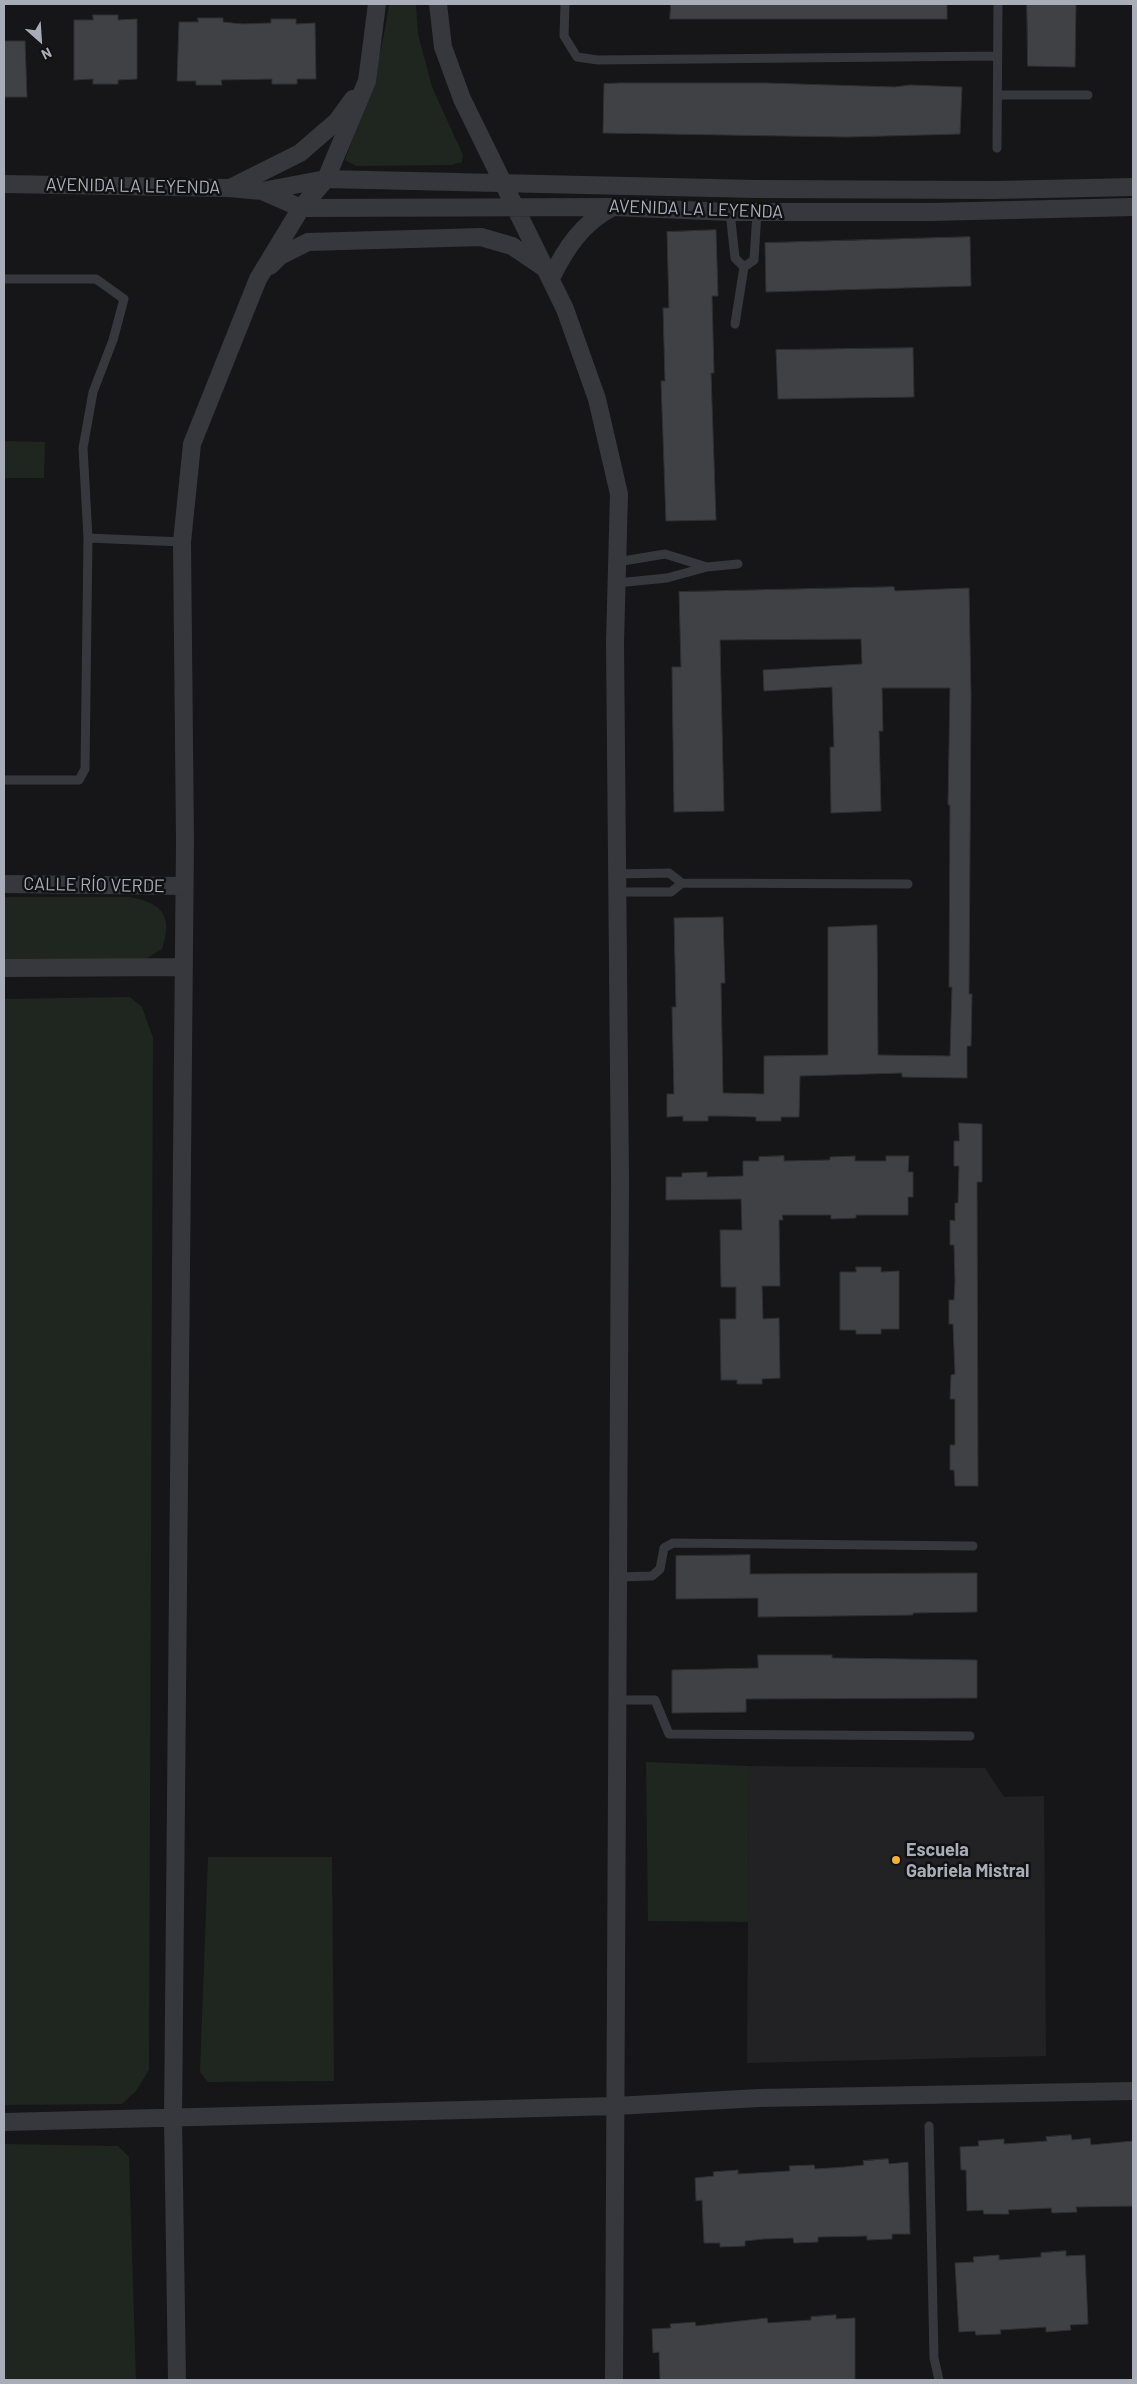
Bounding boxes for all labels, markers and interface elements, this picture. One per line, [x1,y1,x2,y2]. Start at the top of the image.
north arrow [15,15,65,65]
text: N [39,44,55,64]
street label: AVENIDA LA LEYENDA [46,174,220,198]
street label: AVENIDA LA LEYENDA [608,195,784,223]
street label: CALLE RÍO VERDE [23,873,165,897]
place label: Escuela Gabriela Mistral [906,1839,1029,1882]
marker: Escuela Gabriela Mistral [890,1854,902,1866]

